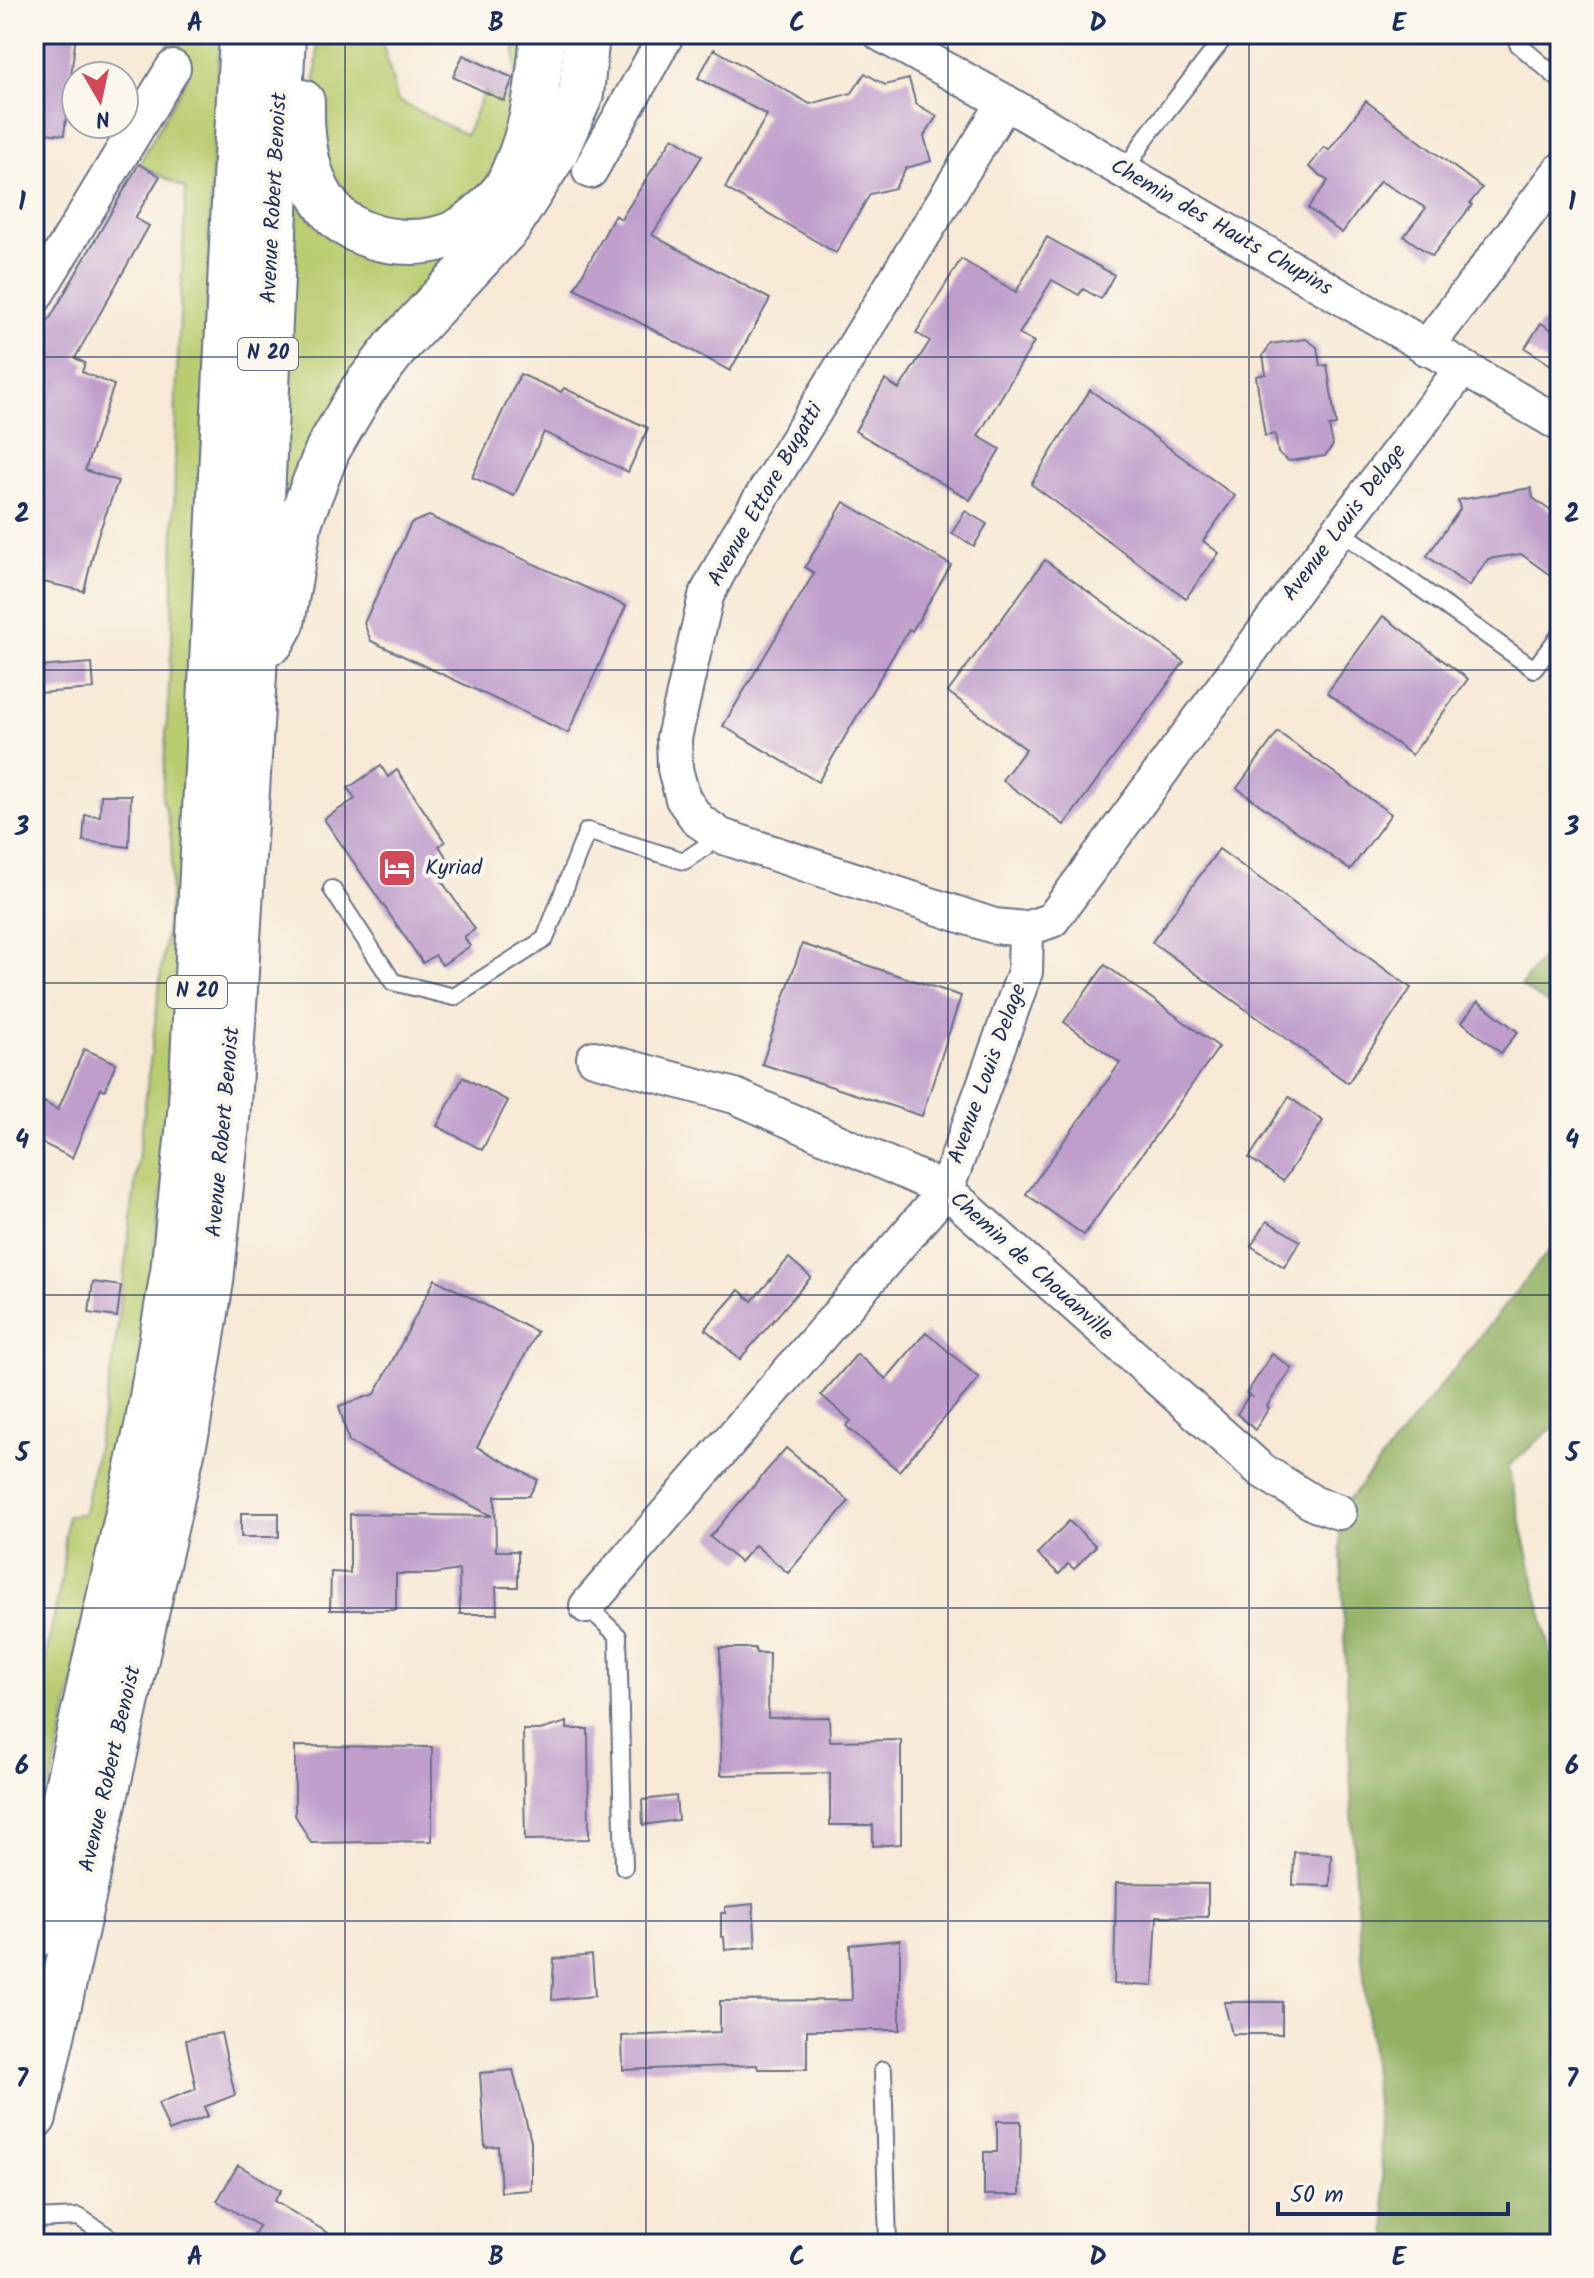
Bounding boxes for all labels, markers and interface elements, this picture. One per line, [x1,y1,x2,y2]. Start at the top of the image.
text: A [187,3,203,45]
text: B [488,3,504,45]
text: C [789,3,805,45]
text: D [1089,3,1107,45]
text: E [1392,3,1408,45]
north arrow [60,60,140,140]
street label: Avenue Robert Benoist [252,91,298,304]
text: N [93,99,112,136]
street label: Chemin des Hauts Chupins [1103,150,1339,306]
text: 1 [18,182,26,224]
text: 1 [1568,182,1576,224]
road number: N 20 [238,338,298,370]
street label: Avenue Ettore Bugatti [699,396,833,593]
street label: Avenue Louis Delage [1274,437,1416,609]
text: 2 [14,494,30,536]
text: 2 [1564,494,1580,536]
text: 3 [14,807,29,849]
text: 3 [1564,807,1579,849]
hotel icon: Kyriad [376,847,418,889]
place label: Kyriad [425,851,483,886]
road number: N 20 [167,976,227,1008]
street label: Avenue Louis Delage [939,979,1037,1169]
street label: Avenue Robert Benoist [197,1025,251,1239]
text: 4 [15,1120,29,1162]
text: 4 [1565,1120,1579,1162]
street label: Chemin de Chouanville [941,1184,1121,1351]
text: 5 [14,1433,30,1475]
text: 5 [1564,1433,1580,1475]
street label: Avenue Robert Benoist [70,1662,152,1876]
text: 6 [15,1746,29,1788]
text: 6 [1565,1746,1579,1788]
text: 7 [16,2059,29,2101]
text: 7 [1566,2059,1579,2101]
scale bar [1278,2166,1508,2216]
text: 50 m [1290,2176,1344,2215]
text: A [187,2237,203,2278]
text: B [488,2237,504,2278]
text: C [789,2237,805,2278]
text: D [1089,2237,1107,2278]
text: E [1392,2237,1408,2278]

